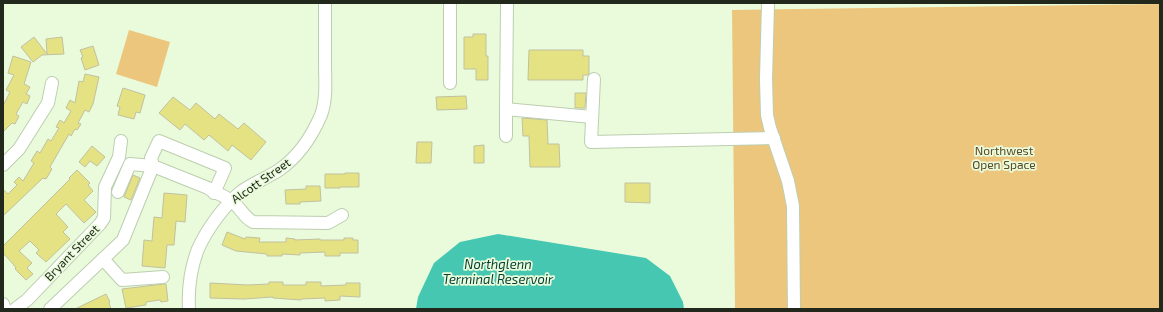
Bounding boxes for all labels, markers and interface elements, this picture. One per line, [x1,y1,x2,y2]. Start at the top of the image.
park label: Northwest Open Space [972,143,1036,171]
street label: Alcott Street [228,154,293,206]
street label: Bryant Street [41,221,102,283]
water label: Northglenn Terminal Reservoir [443,256,554,287]

